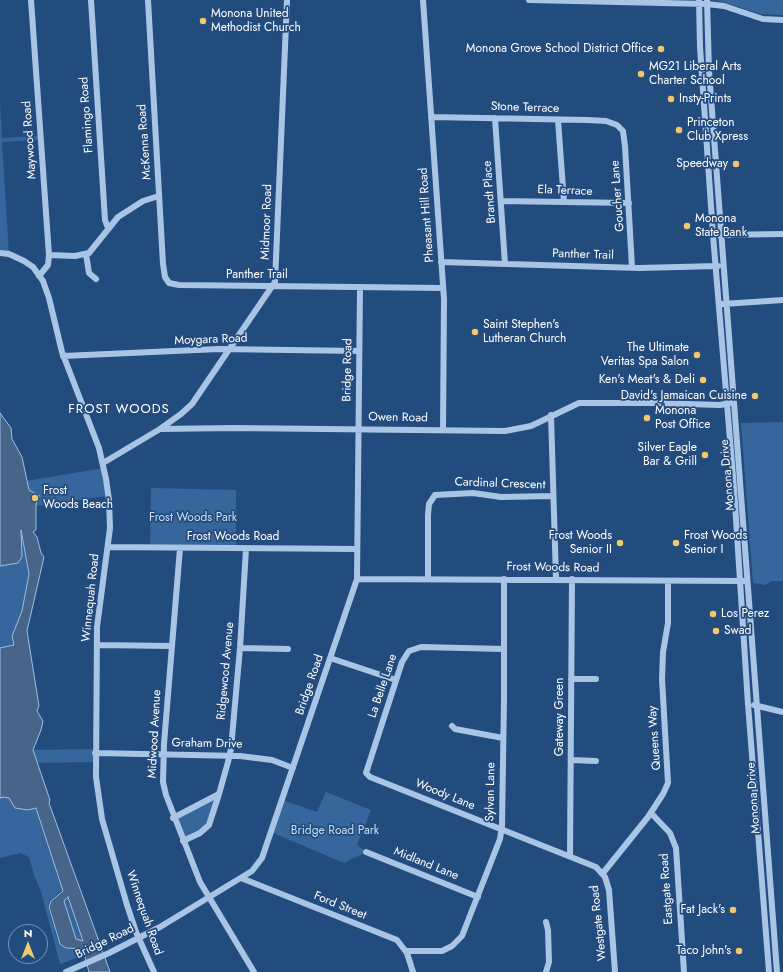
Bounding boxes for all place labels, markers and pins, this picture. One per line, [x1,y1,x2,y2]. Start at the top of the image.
place label: Monona United Methodist Church [211,7,301,35]
marker: Monona United Methodist Church [198,16,208,26]
place label: Monona Grove School District Office [466,42,653,56]
marker: Monona Grove School District Office [656,44,666,54]
place label: MG21 Liberal Arts Charter School [649,60,741,88]
marker: MG21 Liberal Arts Charter School [636,69,646,79]
place label: Insty-Prints [679,92,731,106]
marker: Insty-Prints [666,94,676,104]
place label: Princeton Club Xpress [687,116,748,144]
marker: Princeton Club Xpress [674,125,684,135]
place label: Speedway [676,157,728,171]
marker: Speedway [731,159,741,169]
place label: Monona State Bank [695,212,747,240]
marker: Monona State Bank [682,221,692,231]
place label: Saint Stephen's Lutheran Church [483,318,566,346]
marker: Saint Stephen's Lutheran Church [470,327,480,337]
place label: The Ultimate Veritas Spa Salon [601,341,689,369]
marker: The Ultimate Veritas Spa Salon [692,350,702,360]
place label: Ken's Meat's & Deli [599,373,695,387]
marker: Ken's Meat's & Deli [698,375,708,385]
place label: David's Jamaican Cuisine [621,389,747,403]
marker: David's Jamaican Cuisine [750,391,760,401]
place label: Monona Post Office [655,404,710,432]
marker: Monona Post Office [642,413,652,423]
place label: Silver Eagle Bar & Grill [637,441,697,469]
marker: Silver Eagle Bar & Grill [700,450,710,460]
place label: Frost Woods Beach [43,484,113,512]
marker: Frost Woods Beach [30,493,40,503]
place label: Frost Woods Senior II [549,529,612,557]
place label: Frost Woods Senior I [684,529,747,557]
marker: Frost Woods Senior II [615,538,625,548]
marker: Frost Woods Senior I [671,538,681,548]
place label: Los Perez [721,607,769,621]
marker: Los Perez [708,609,718,619]
place label: Swad [724,624,751,638]
marker: Swad [711,626,721,636]
place label: Fat Jack's [680,903,725,917]
marker: Fat Jack's [728,905,738,915]
place label: Taco John's [676,944,731,958]
marker: Taco John's [734,946,744,956]

